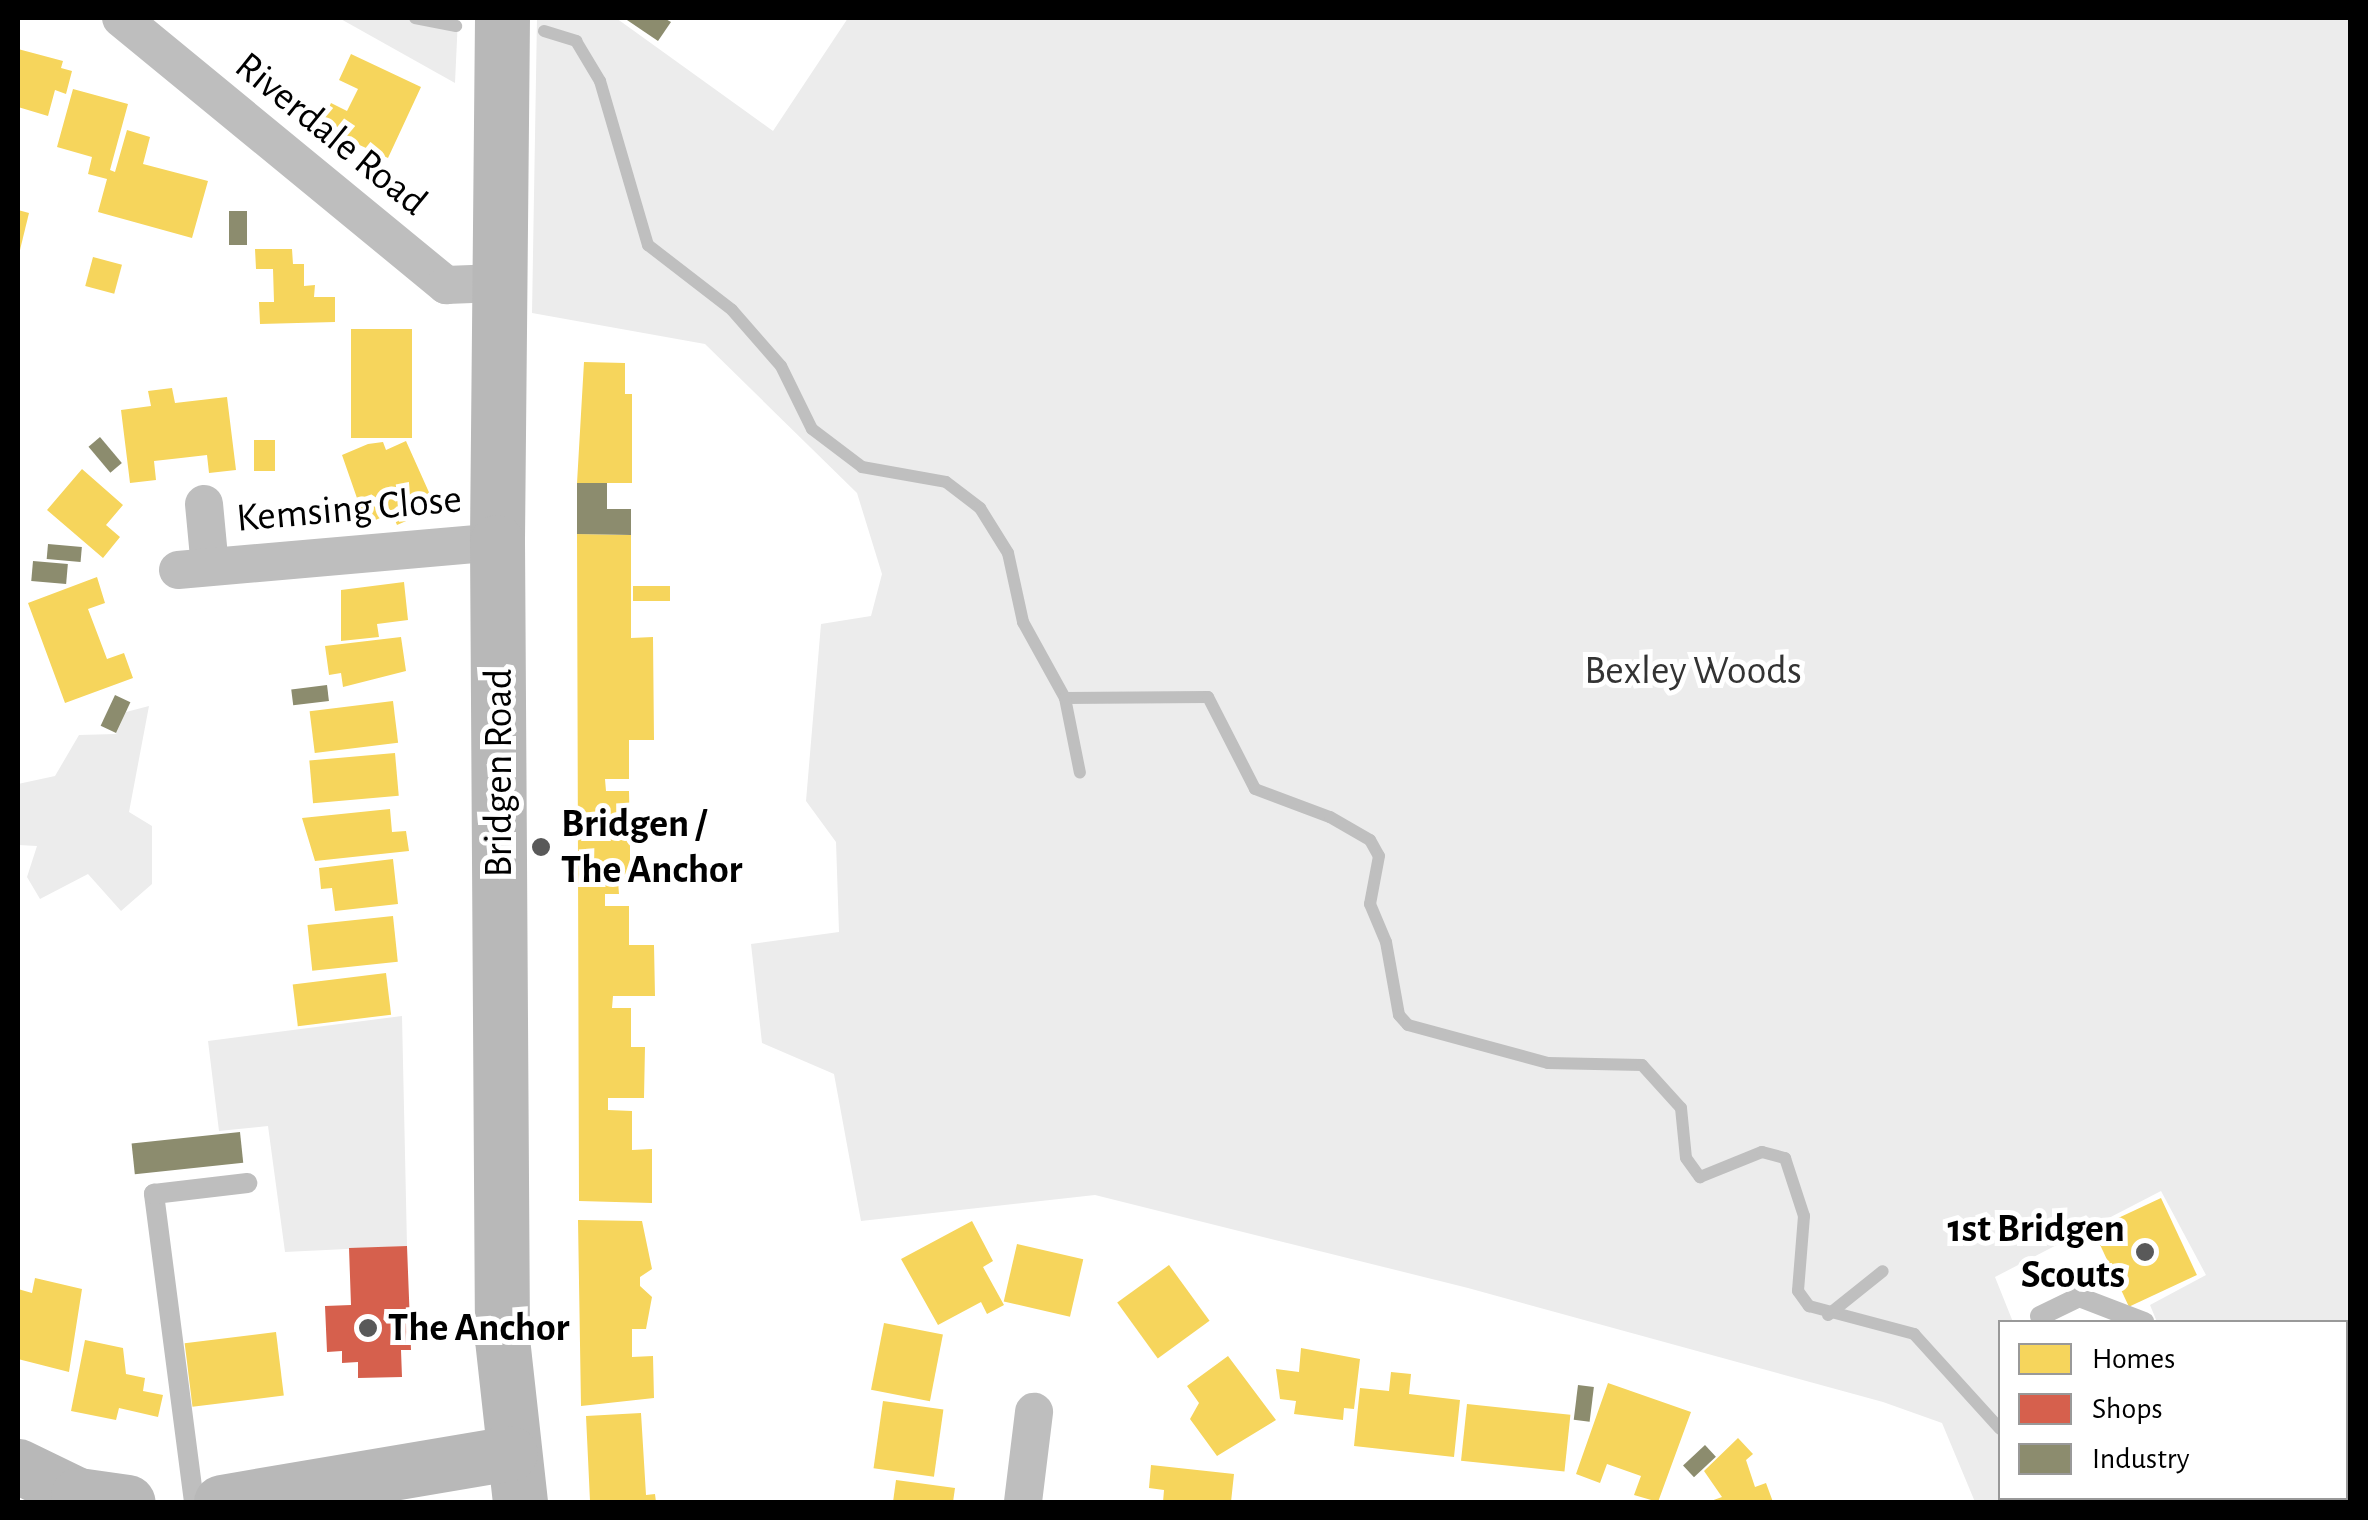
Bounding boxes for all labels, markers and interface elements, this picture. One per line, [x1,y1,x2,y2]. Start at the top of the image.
street label: Riverdale Road [225,42,437,226]
street label: Kemsing Close [234,475,464,543]
park label: Bexley Woods [1584,647,1802,695]
street label: Bridgen Road [475,668,523,878]
place label: Bridgen / The Anchor [561,800,742,894]
marker: Bridgen / The Anchor [530,836,552,858]
place label: 1st Bridgen Scouts [1947,1205,2125,1299]
marker: 1st Bridgen Scouts [2134,1241,2156,1263]
place label: The Anchor [388,1304,569,1352]
marker: The Anchor [357,1317,379,1339]
legend [1998,1320,2348,1500]
text: Homes [2092,1344,2175,1374]
text: Shops [2092,1394,2163,1424]
text: Industry [2092,1444,2190,1474]

